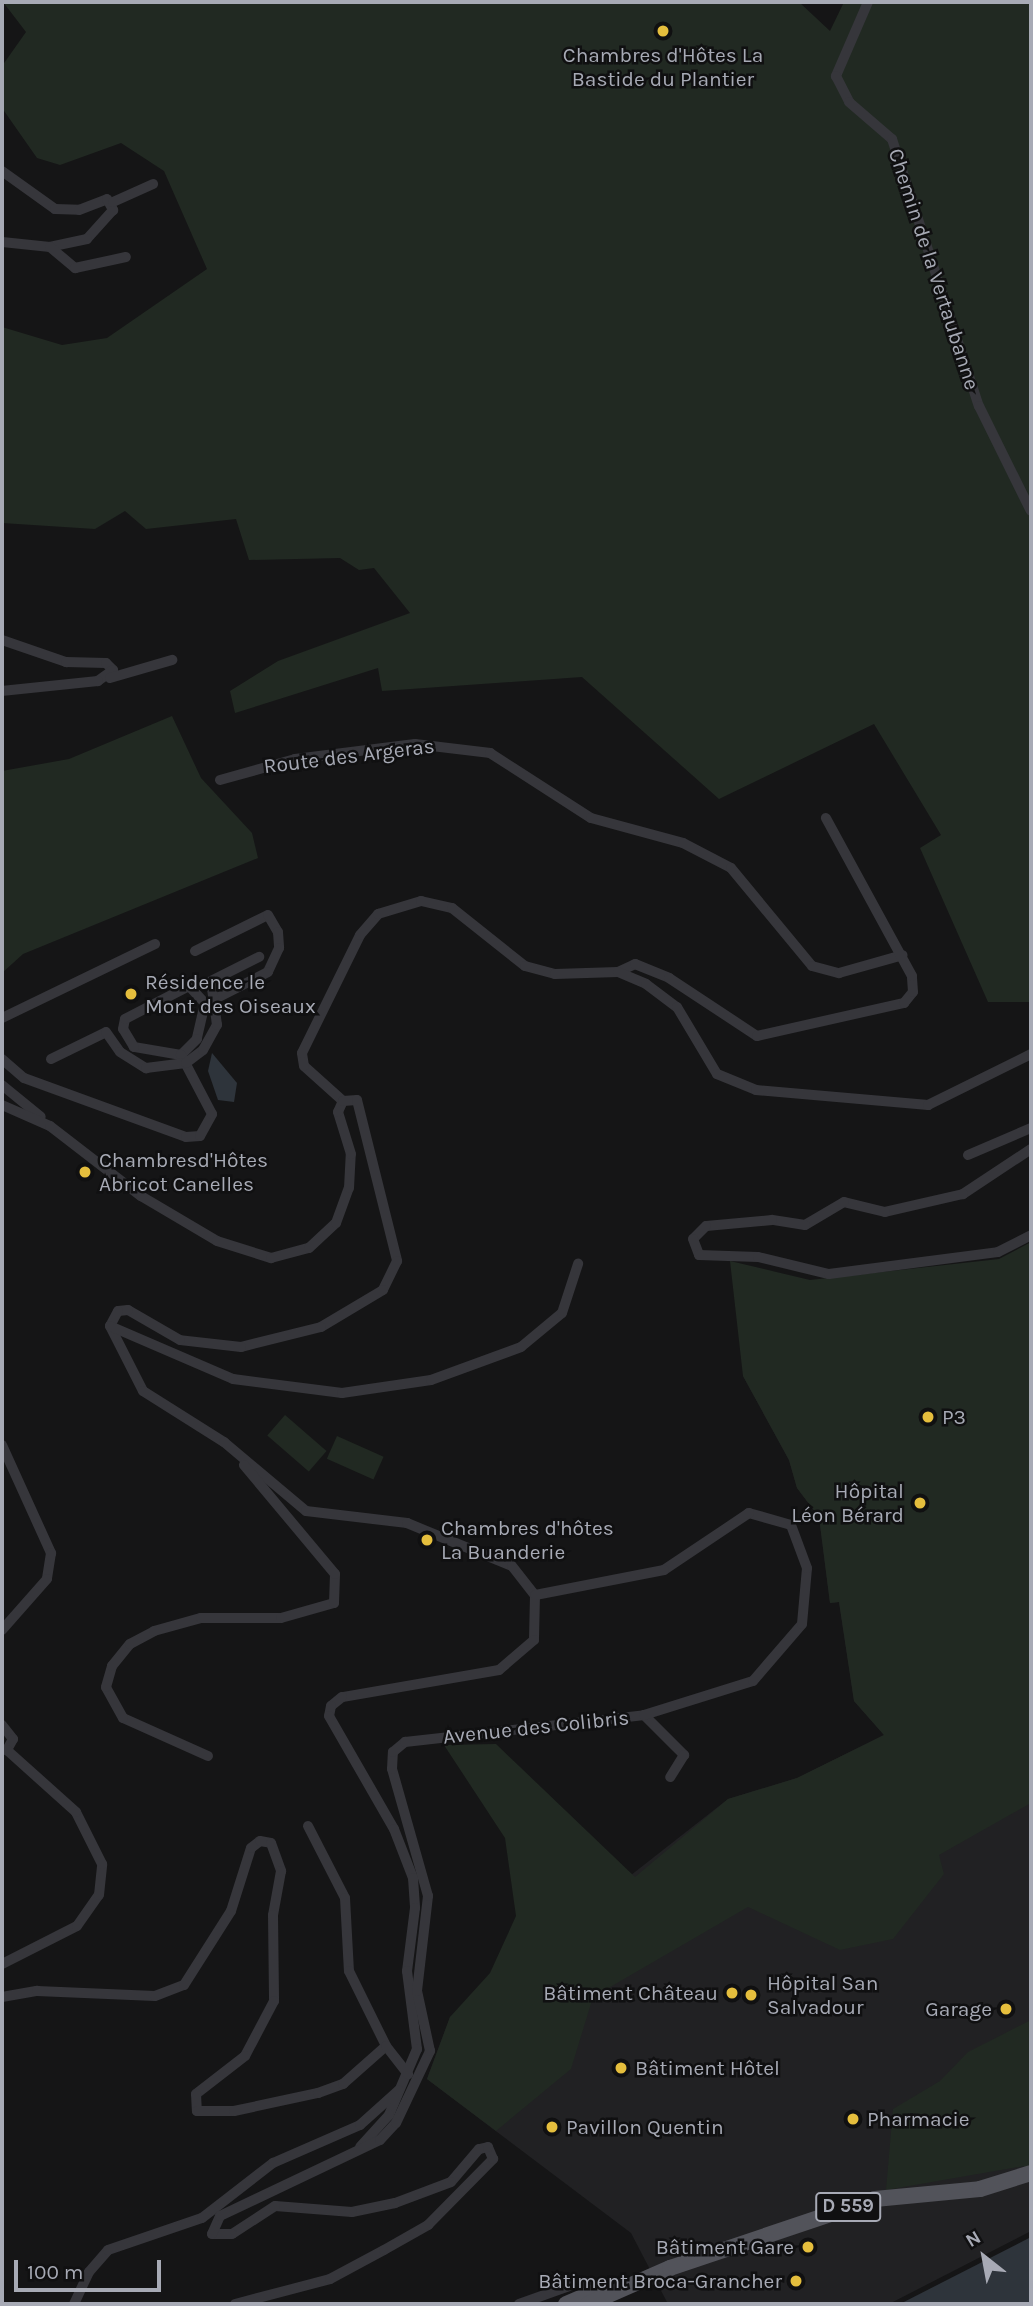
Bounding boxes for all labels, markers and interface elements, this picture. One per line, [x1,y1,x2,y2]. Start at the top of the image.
marker: Chambres d'Hôtes La Bastide du Plantier [655,23,671,39]
place label: Chambres d'Hôtes La Bastide du Plantier [563,42,763,92]
street label: Chemin de la Vertaubanne [883,145,985,393]
street label: Route des Argeras [262,733,436,779]
place label: Résidence le Mont des Oiseaux [145,969,316,1019]
marker: Résidence le Mont des Oiseaux [123,986,139,1002]
place label: Chambresd'Hôtes Abricot Canelles [99,1147,268,1197]
marker: Chambresd'Hôtes Abricot Canelles [77,1164,93,1180]
place label: P3 [942,1404,966,1430]
marker: P3 [920,1409,936,1425]
place label: Hôpital Léon Bérard [791,1478,904,1528]
marker: Hôpital Léon Bérard [910,1493,930,1513]
place label: Chambres d'hôtes La Buanderie [441,1515,614,1565]
marker: Chambres d'hôtes La Buanderie [419,1532,435,1548]
street label: Avenue des Colibris [442,1705,630,1749]
place label: Hôpital San Salvadour [767,1970,878,2020]
place label: Bâtiment Château [543,1980,718,2006]
marker: Bâtiment Château [724,1985,740,2001]
marker: Hôpital San Salvadour [741,1985,761,2005]
place label: Garage [925,1996,992,2022]
marker: Garage [998,2001,1014,2017]
place label: Bâtiment Hôtel [635,2055,780,2081]
marker: Bâtiment Hôtel [613,2060,629,2076]
place label: Pharmacie [867,2106,970,2132]
marker: Pharmacie [845,2111,861,2127]
place label: Pavillon Quentin [566,2114,724,2140]
marker: Pavillon Quentin [544,2119,560,2135]
road number: D 559 [815,2192,881,2222]
north arrow [949,2222,1019,2292]
text: N [962,2226,985,2252]
place label: Bâtiment Gare [656,2234,794,2260]
marker: Bâtiment Gare [800,2239,816,2255]
scale bar [18,2246,164,2290]
text: 100 m [27,2260,84,2284]
place label: Bâtiment Broca-Grancher [538,2268,782,2294]
marker: Bâtiment Broca-Grancher [788,2273,804,2289]

